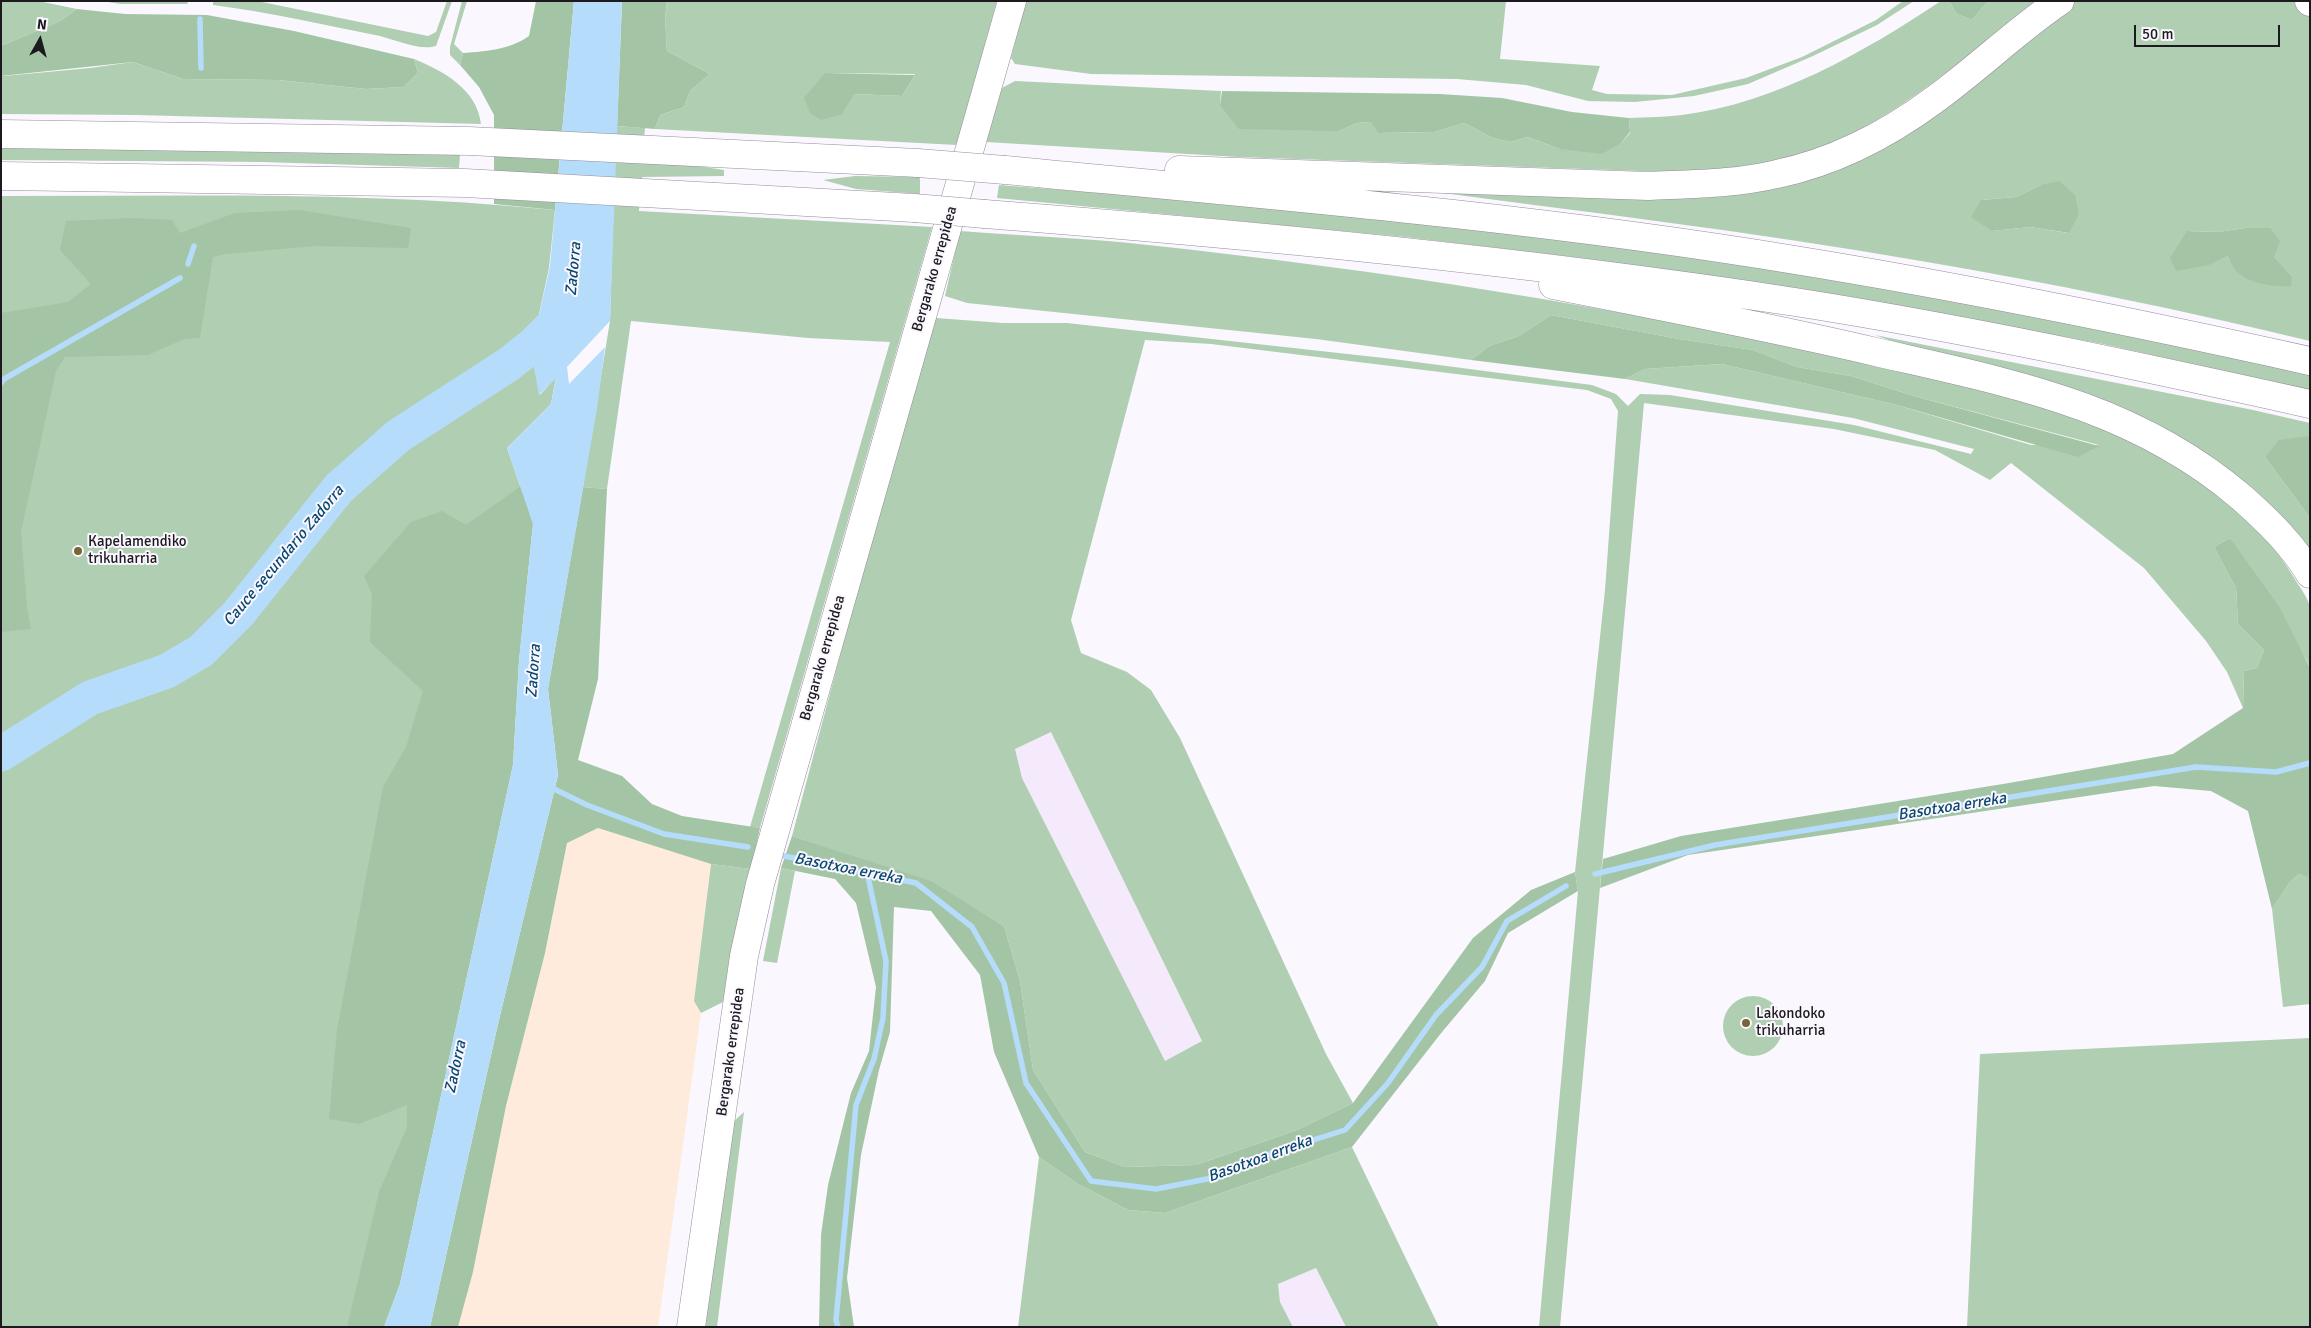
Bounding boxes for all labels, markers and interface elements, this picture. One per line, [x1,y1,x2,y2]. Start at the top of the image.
north arrow [15,15,65,65]
scale bar [2136,15,2282,47]
text: N [36,16,48,34]
text: 50 m [2142,25,2173,43]
street label: Bergarako errepidea [908,204,962,334]
water label: Zadorra [562,242,586,296]
water label: Cauce secundario Zadorra [220,482,348,630]
place label: Kapelamendiko trikuharria [88,533,187,568]
marker: Kapelamendiko trikuharria [72,545,84,557]
street label: Bergarako errepidea [796,593,850,723]
water label: Zadorra [523,644,545,698]
water label: Basotxoa erreka [1896,789,2008,825]
water label: Basotxoa erreka [792,849,904,889]
street label: Bergarako errepidea [713,987,749,1117]
place label: Lakondoko trikuharria [1756,1005,1825,1040]
marker: Lakondoko trikuharria [1740,1017,1752,1029]
water label: Zadorra [441,1039,471,1095]
water label: Basotxoa erreka [1205,1131,1315,1187]

